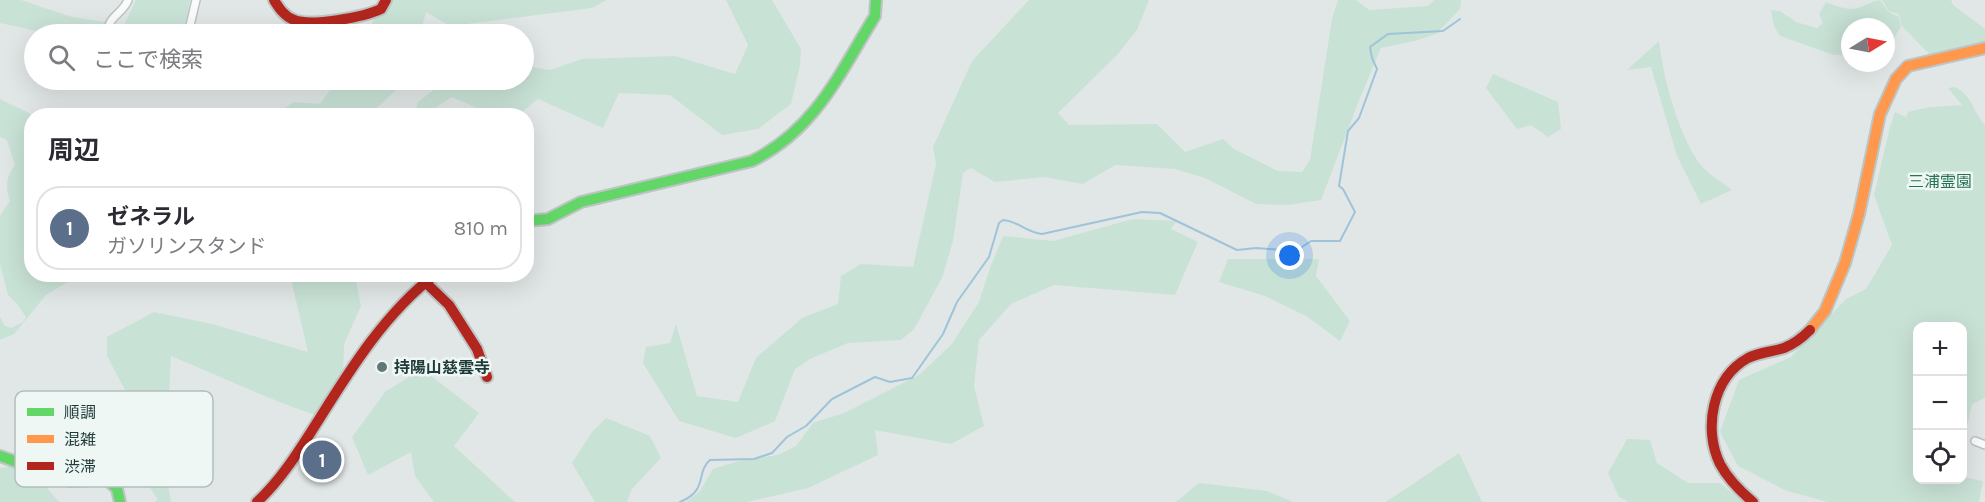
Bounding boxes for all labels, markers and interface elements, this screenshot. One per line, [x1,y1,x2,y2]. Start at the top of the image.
north arrow [1841,18,1895,72]
search box [24,24,534,90]
icon: search [45,41,78,74]
text: ここで検索 [93,47,203,73]
text: 周辺 [48,135,100,166]
park label: 三浦霊園 [1908,172,1972,191]
text: ゼネラル [107,204,195,230]
text: 1 [66,217,73,240]
text: 810 m [454,217,508,240]
text: ガソリンスタンド [107,235,267,258]
your location [1275,241,1304,270]
map controls [1913,322,1967,484]
button: + [1913,322,1967,376]
place label: 持陽山慈雲寺 [394,358,490,377]
marker: 持陽山慈雲寺 [375,360,389,374]
button: − [1913,376,1967,430]
legend [15,391,213,487]
text: 順調 [64,403,96,422]
text: 混雑 [64,430,96,449]
button: locate [1913,430,1967,484]
pin: 1 [302,438,342,482]
text: 渋滞 [64,457,96,476]

